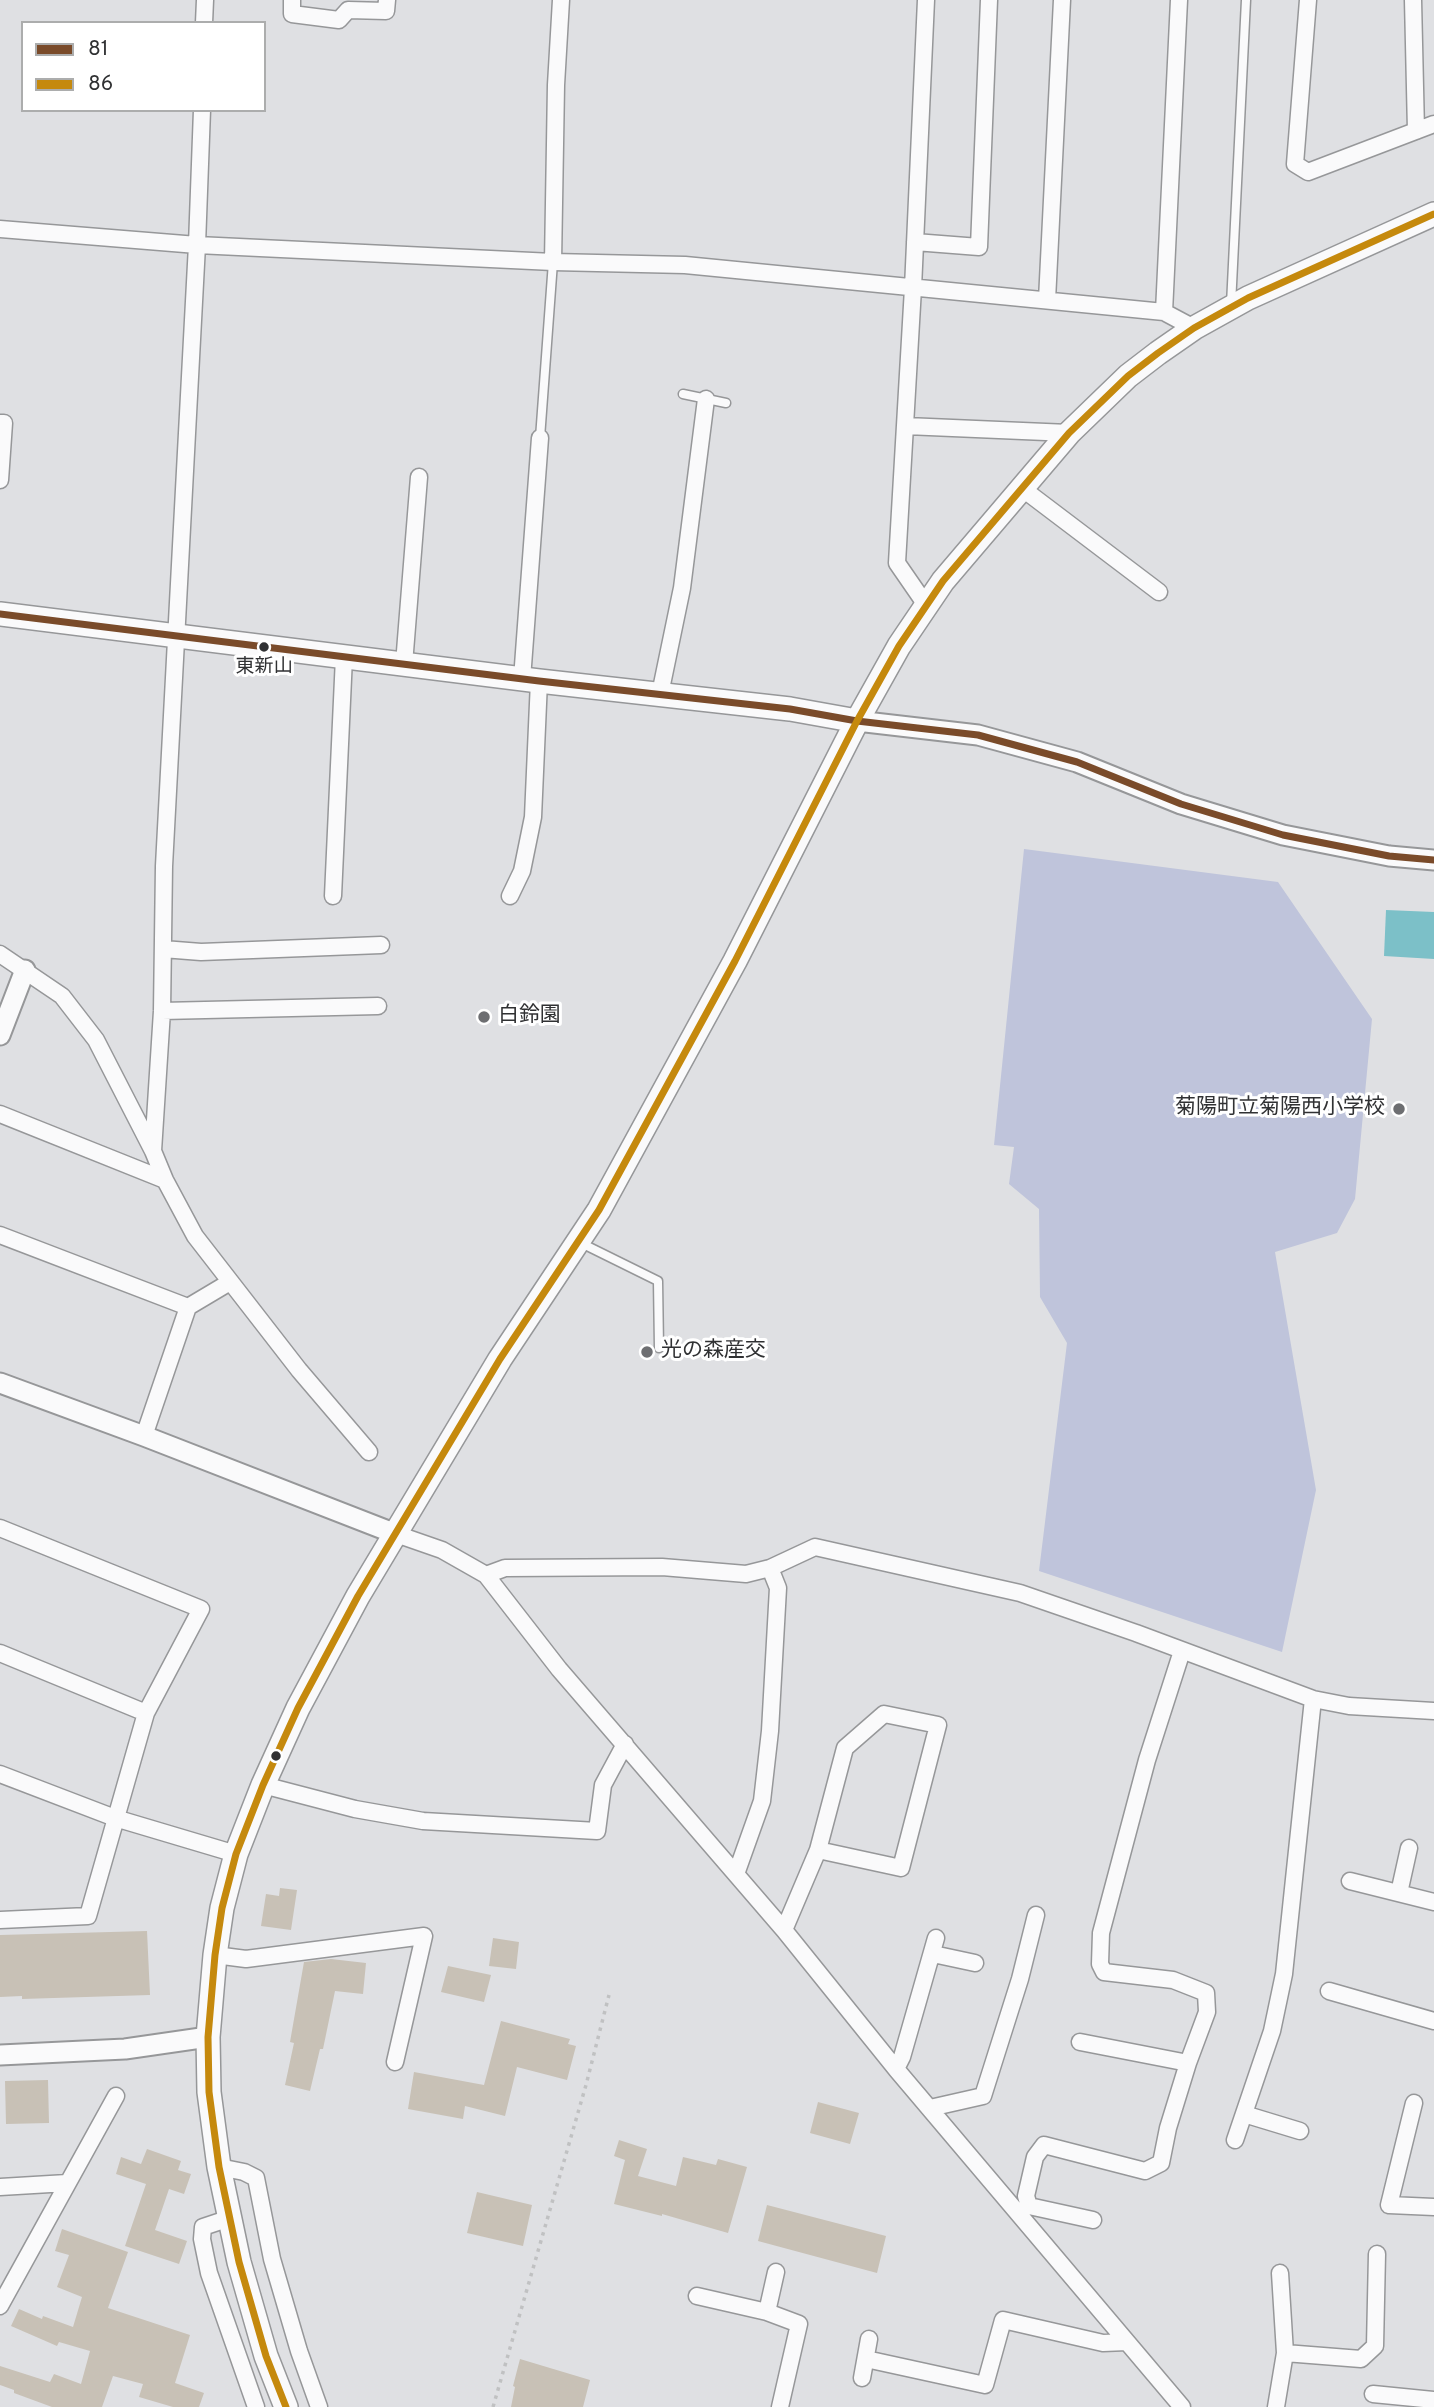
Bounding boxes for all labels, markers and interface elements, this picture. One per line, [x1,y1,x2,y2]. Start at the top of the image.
legend [21,21,266,112]
text: 81 [88,36,109,63]
text: 86 [88,71,113,98]
marker: 東新山 [257,640,271,654]
place label: 東新山 [236,657,292,679]
place label: 白鈴園 [498,1004,561,1030]
marker: 白鈴園 [476,1009,492,1025]
place label: 菊陽町立菊陽西小学校 [1175,1096,1385,1122]
marker: 菊陽町立菊陽西小学校 [1391,1101,1407,1117]
place label: 光の森産交 [661,1339,766,1365]
marker: 光の森産交 [639,1344,655,1360]
unlabelled marker [269,1749,283,1763]

